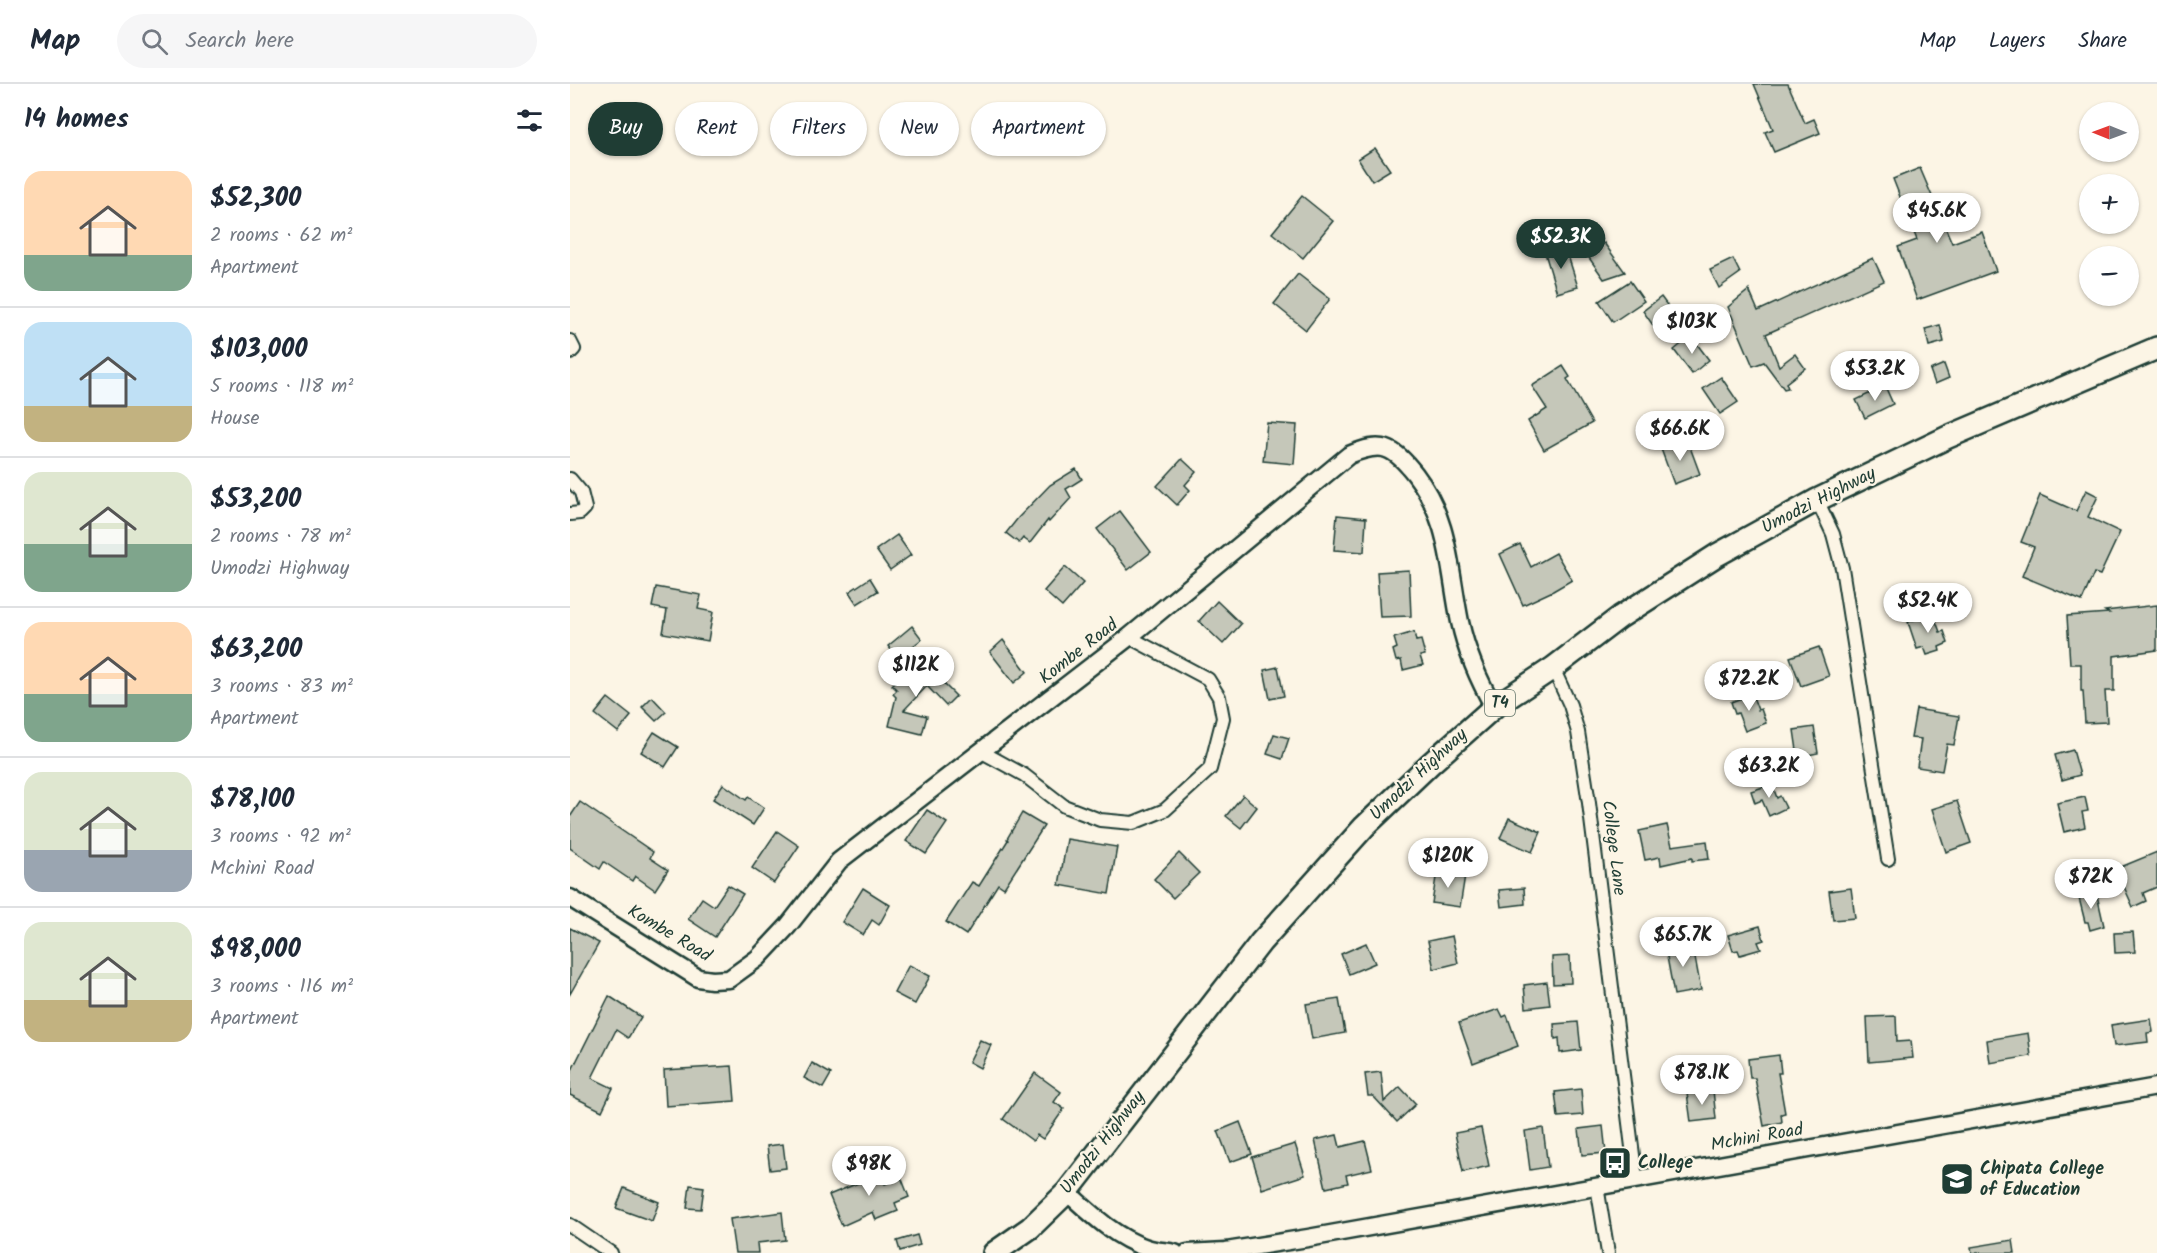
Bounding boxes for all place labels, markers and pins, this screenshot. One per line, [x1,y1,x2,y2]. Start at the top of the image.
pin: $45.6K [1888,193,1986,244]
pin: $52.3K [1512,219,1610,270]
pin: $103K [1650,304,1734,355]
pin: $53.2K [1826,351,1924,402]
pin: $66.6K [1631,411,1729,462]
pin: $52.4K [1879,583,1977,634]
pin: $112K [874,647,958,698]
pin: $72.2K [1700,661,1798,712]
pin: $63.2K [1720,748,1818,799]
pin: $120K [1406,838,1490,889]
pin: $72K [2055,859,2127,910]
pin: $65.7K [1634,917,1732,968]
pin: $78.1K [1653,1055,1751,1106]
bus stop icon: College [1597,1145,1633,1181]
pin: $98K [833,1146,905,1197]
place label: College [1638,1149,1693,1178]
place label: Chipata College of Education [1980,1155,2104,1205]
school or university icon: Chipata College of Education [1939,1161,1975,1197]

